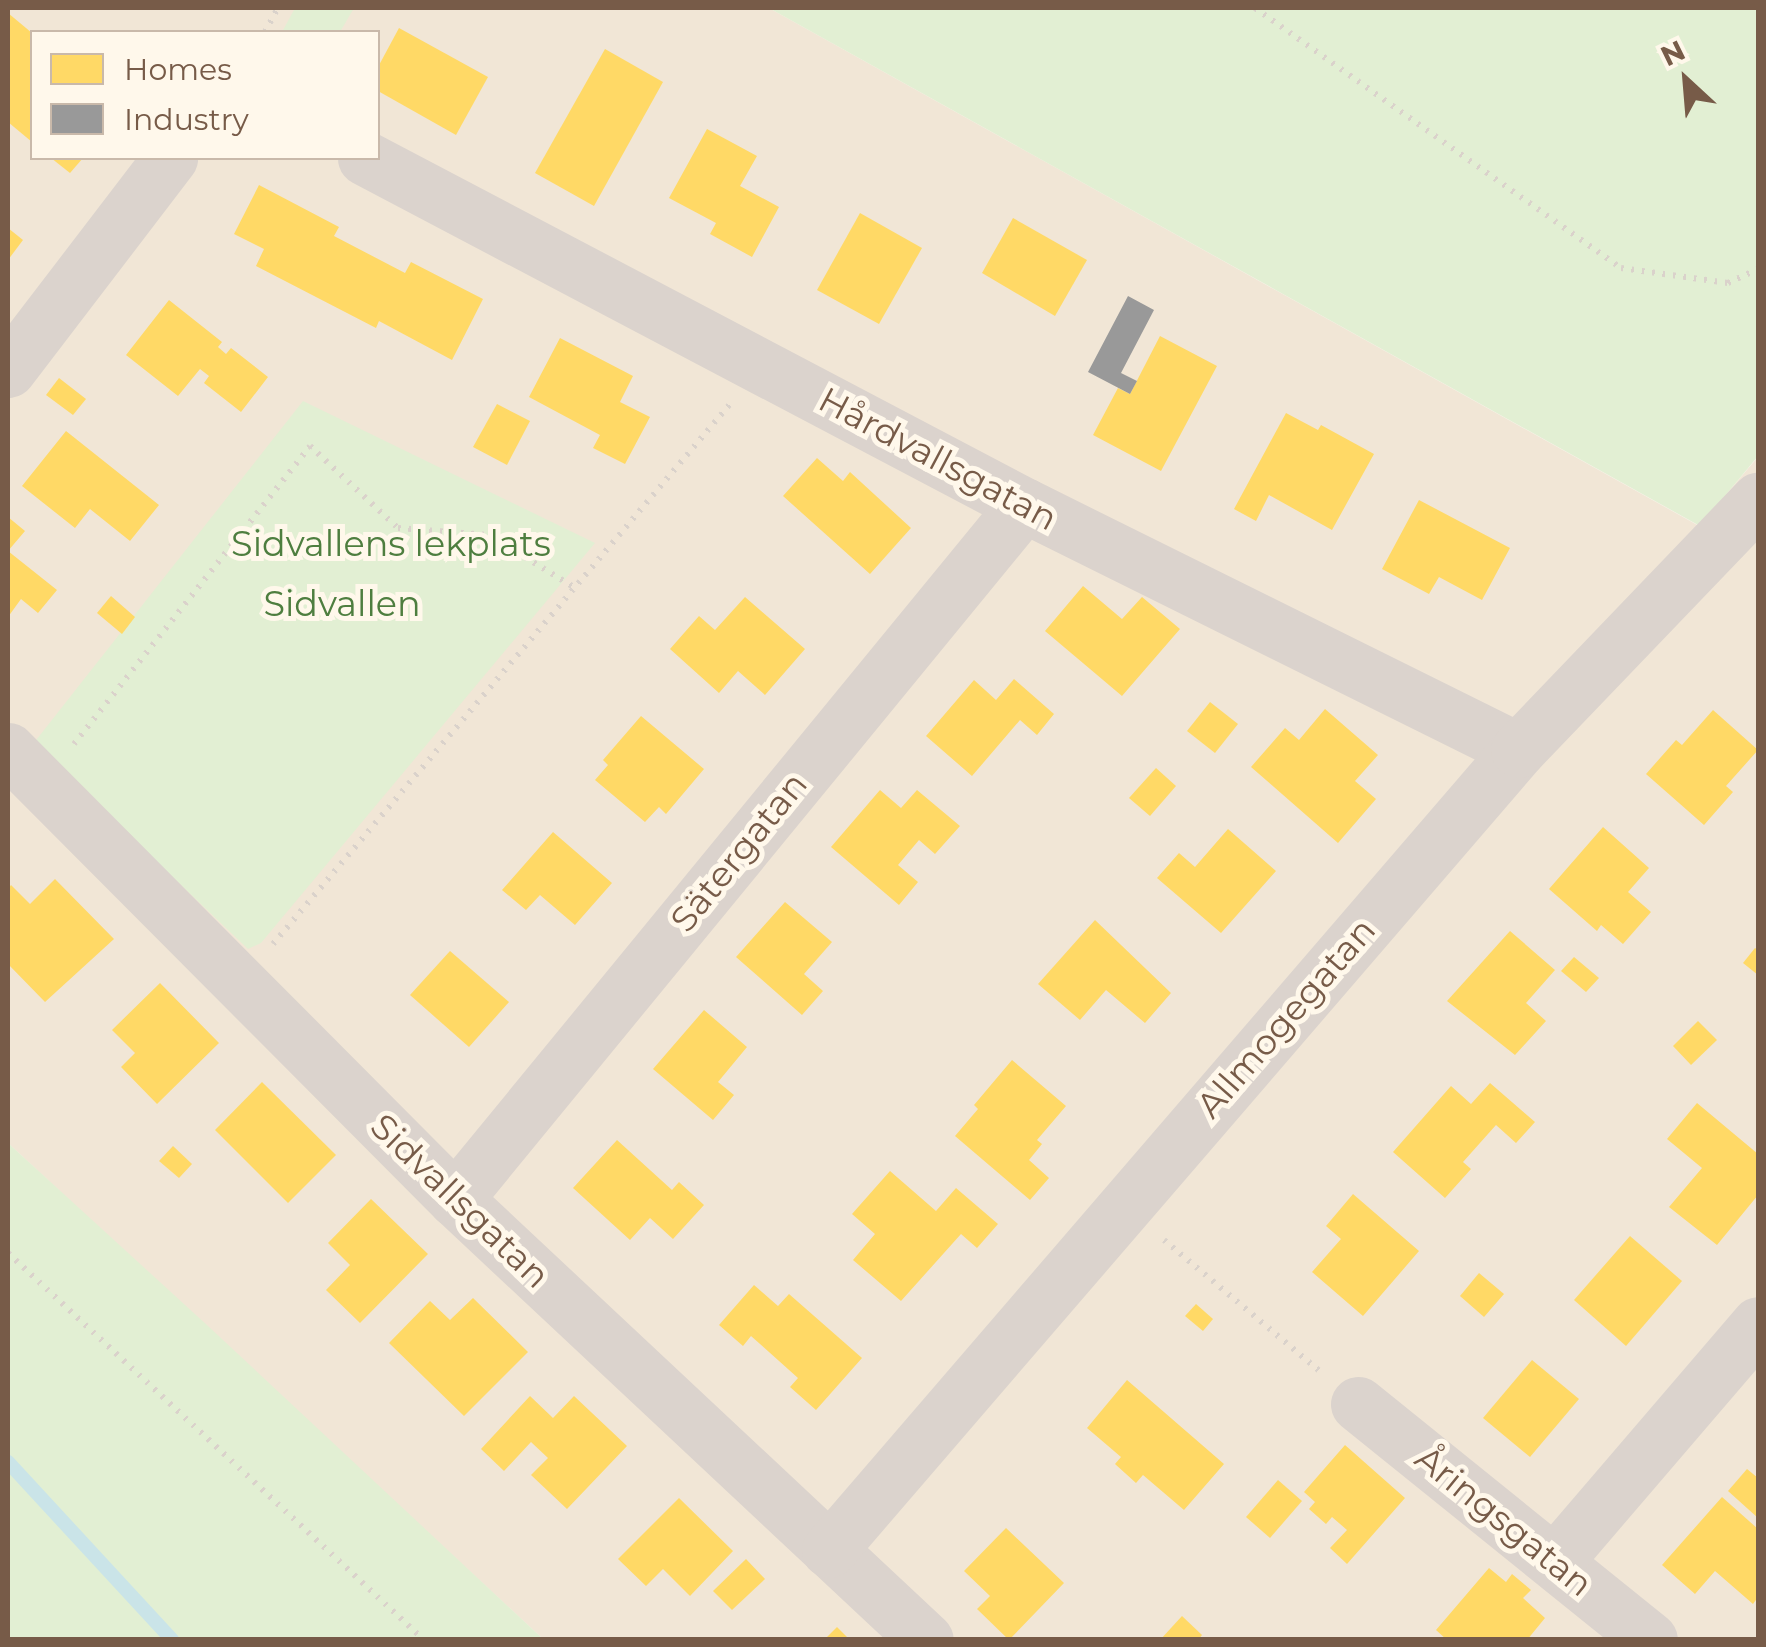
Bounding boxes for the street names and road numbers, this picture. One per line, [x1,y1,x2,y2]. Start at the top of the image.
street label: Hårdvallsgatan [812,379,1064,539]
street label: Sätergatan [662,764,816,940]
street label: Allmogegatan [1188,910,1384,1126]
street label: Sidvallsgatan [362,1105,558,1297]
street label: Åringsgatan [1407,1437,1601,1605]

